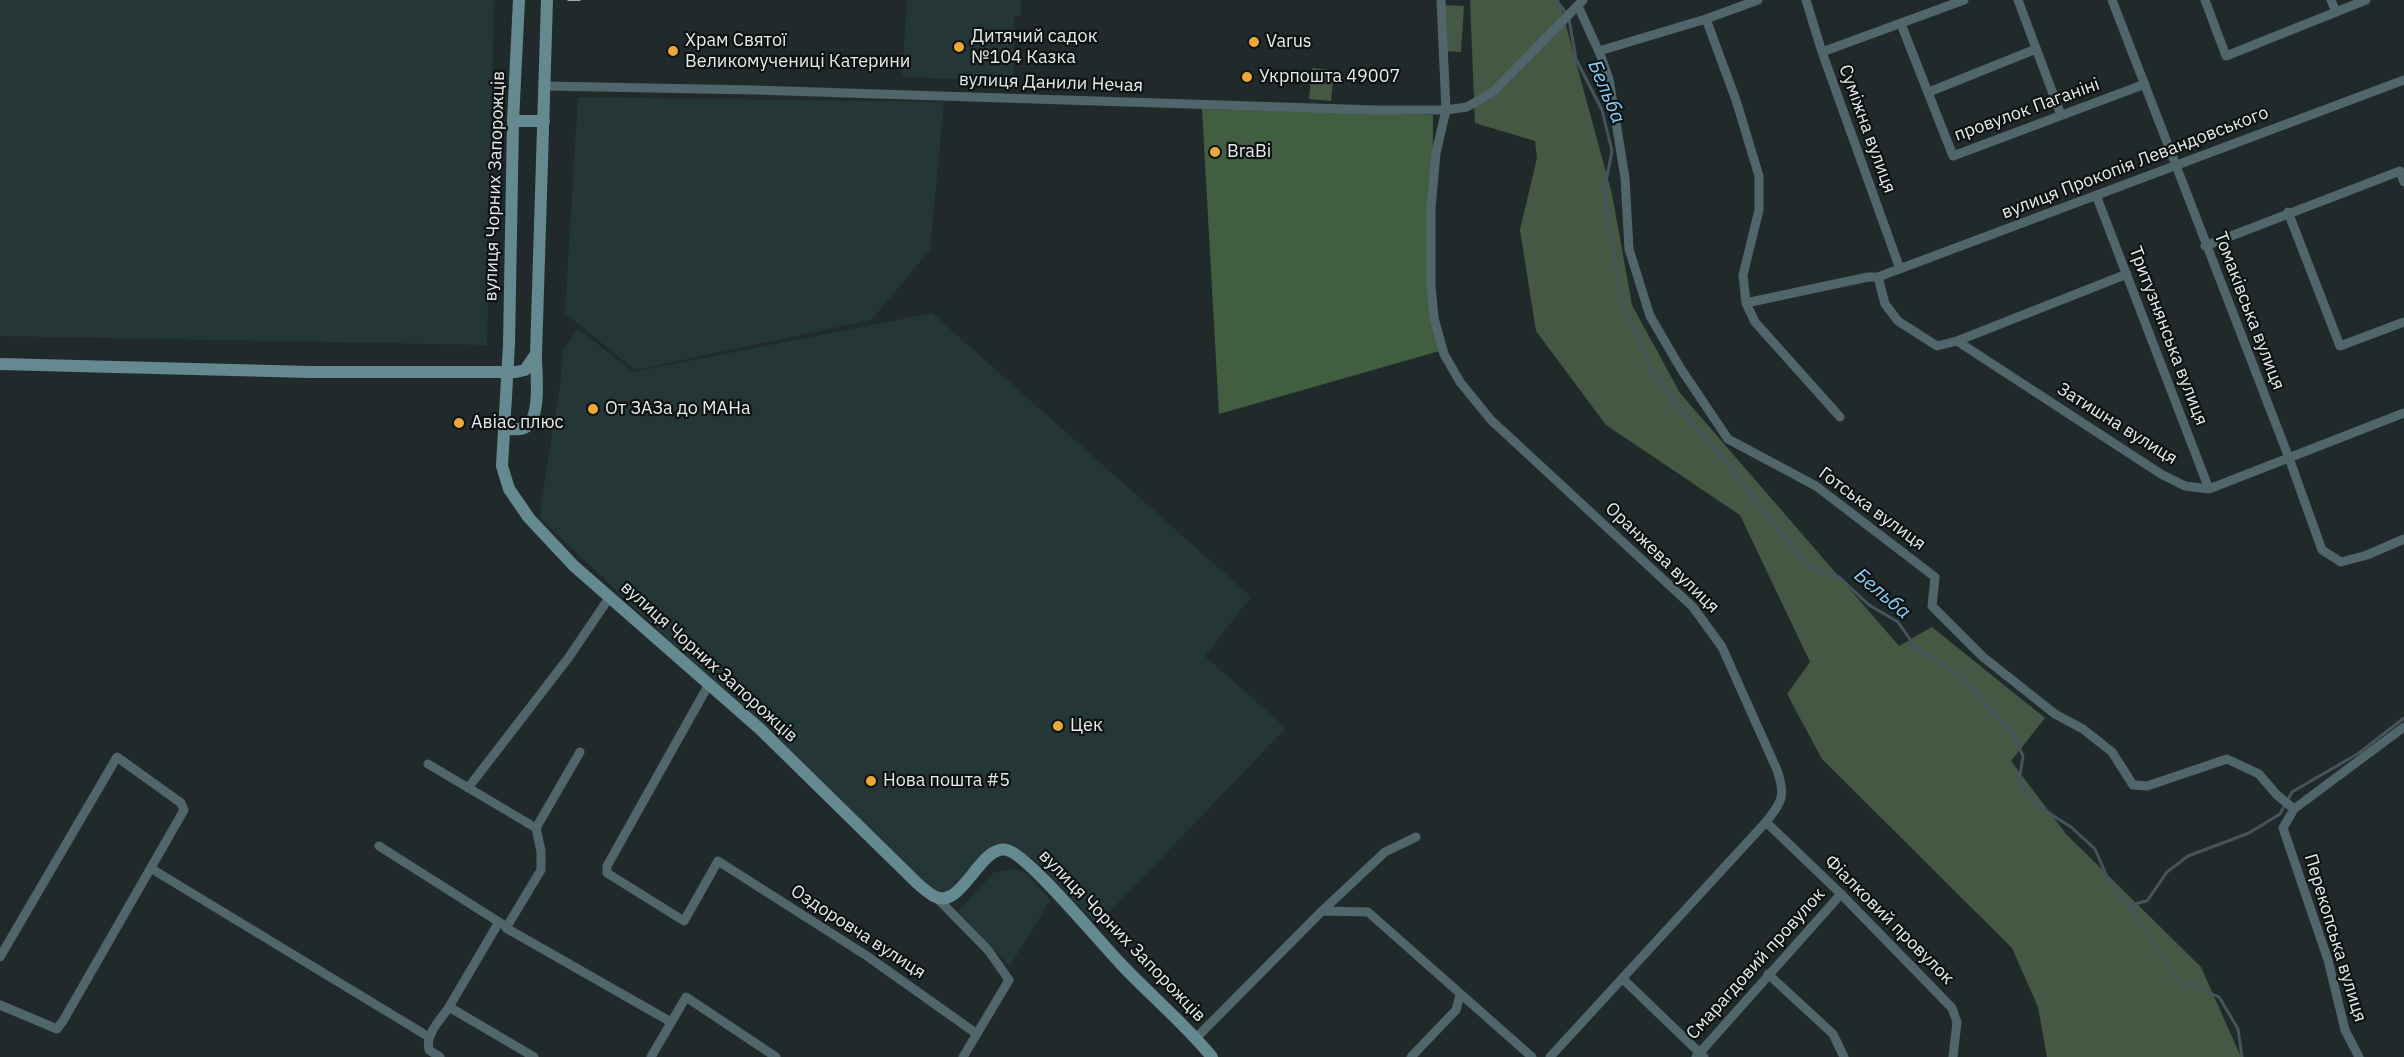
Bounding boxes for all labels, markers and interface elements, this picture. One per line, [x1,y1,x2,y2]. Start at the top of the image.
place label: Дитячий садок №104 Казка [971,26,1098,68]
place label: Храм Святої Великомучениці Катерини [685,30,910,72]
place label: Varus [1266,31,1312,53]
marker: Varus [1247,35,1261,49]
marker: Дитячий садок №104 Казка [952,40,966,54]
marker: Храм Святої Великомучениці Катерини [666,44,680,58]
water label: Бельба [1582,57,1630,127]
street label: Суміжна вулиця [1834,62,1900,196]
place label: Укрпошта 49007 [1259,66,1400,88]
street label: вулиця Данили Нечая [959,69,1143,97]
street label: вулиця Чорних Запорожців [480,70,510,302]
marker: Укрпошта 49007 [1240,70,1254,84]
street label: провулок Паганіні [1951,74,2103,146]
street label: вулиця Прокопія Левандовського [1998,102,2272,224]
place label: BraBi [1227,141,1271,163]
marker: BraBi [1208,145,1222,159]
street label: Томаківська вулиця [2209,229,2289,393]
street label: Тритузнянська вулиця [2124,244,2212,428]
street label: Затишна вулиця [2053,378,2181,470]
place label: От ЗАЗа до МАНа [605,398,750,420]
marker: От ЗАЗа до МАНа [586,402,600,416]
place label: Авіас плюс [471,412,564,434]
marker: Авіас плюс [452,416,466,430]
street label: Готська вулиця [1814,463,1930,555]
street label: Оранжева вулиця [1600,498,1724,618]
water label: Бельба [1849,564,1915,624]
street label: вулиця Чорних Запорожців [616,577,802,747]
place label: Цек [1070,715,1103,737]
marker: Цек [1051,719,1065,733]
place label: Нова пошта #5 [883,770,1010,792]
marker: Нова пошта #5 [864,774,878,788]
street label: вулиця Чорних Запорожців [1034,845,1210,1027]
street label: Фіалковий провулок [1820,851,1958,989]
street label: Перекопська вулиця [2299,851,2371,1025]
street label: Оздоровча вулиця [787,880,929,984]
street label: Смарагдовий провулок [1682,884,1830,1044]

